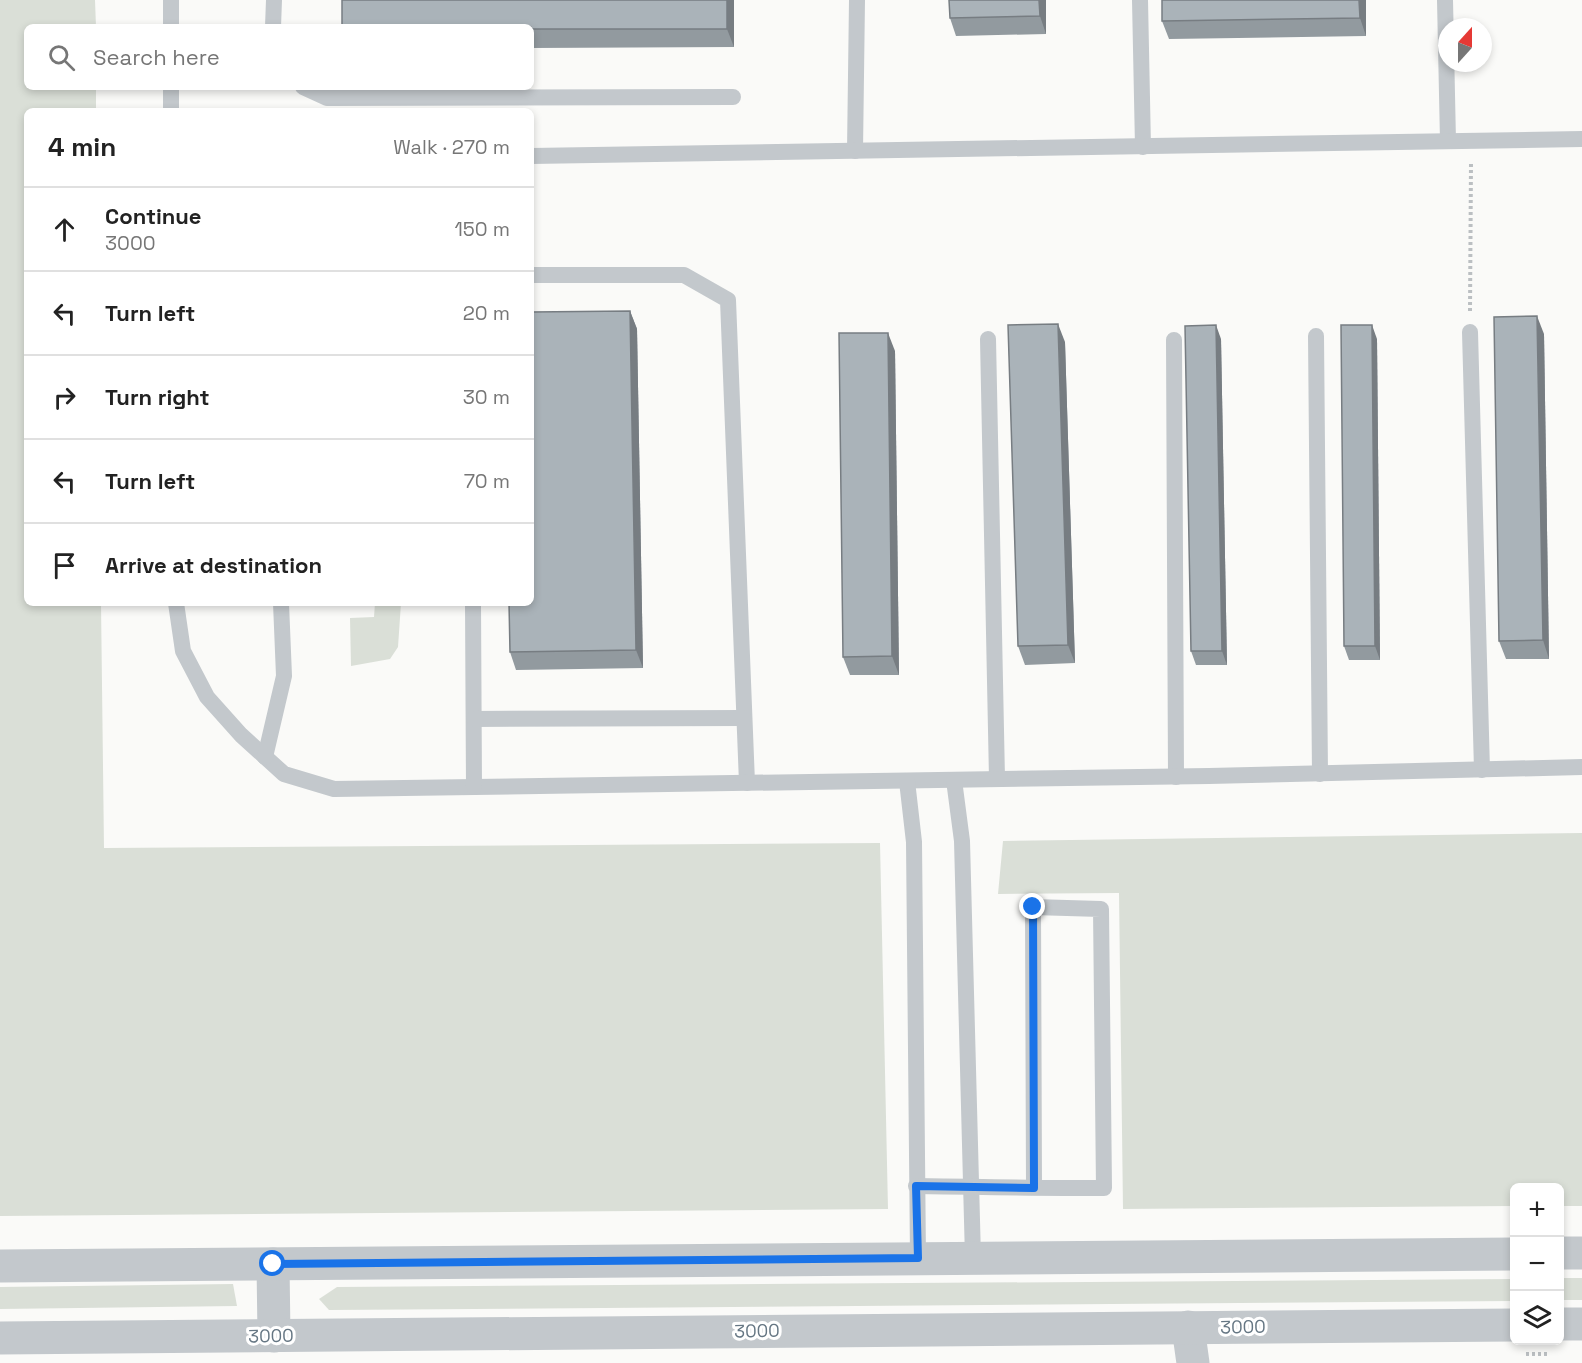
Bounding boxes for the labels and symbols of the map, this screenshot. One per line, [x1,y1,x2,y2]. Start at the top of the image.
north arrow [1438,18,1492,72]
route end [1019,893,1045,919]
route start [259,1250,285,1276]
street label: 3000 [1220,1315,1266,1338]
street label: 3000 [734,1319,780,1342]
street label: 3000 [248,1324,294,1347]

